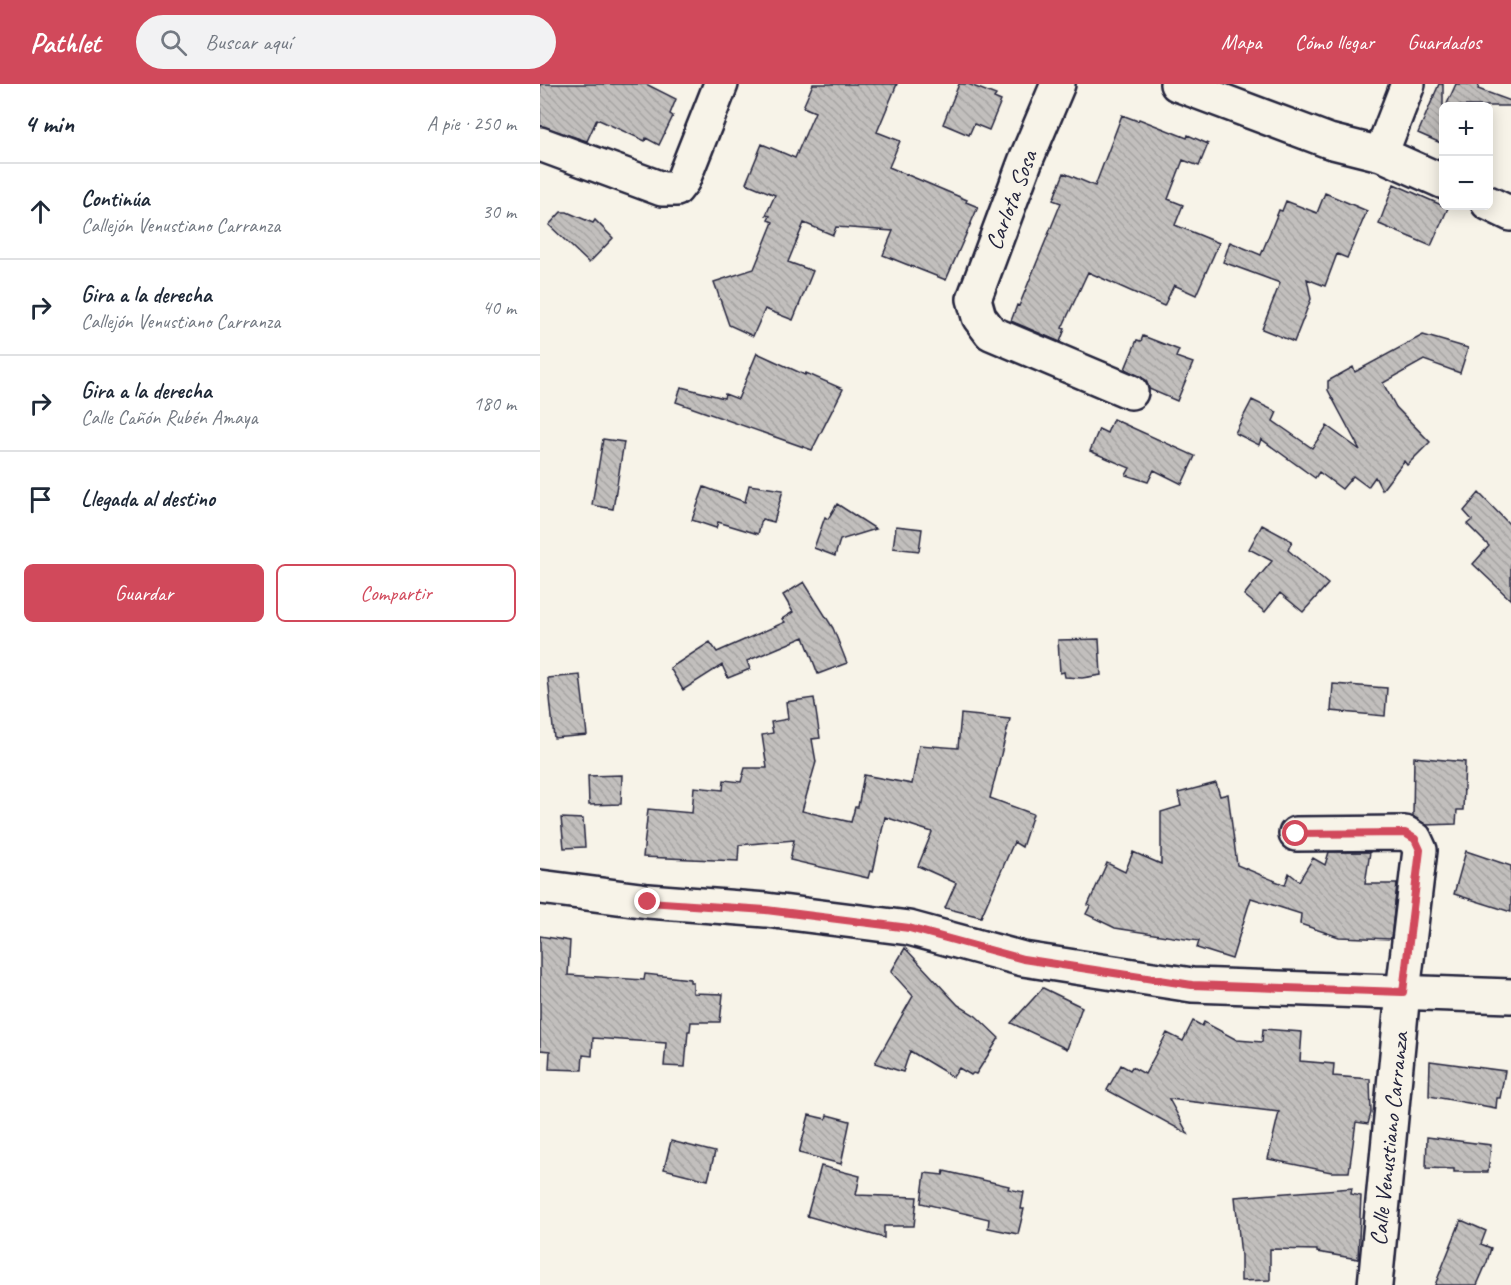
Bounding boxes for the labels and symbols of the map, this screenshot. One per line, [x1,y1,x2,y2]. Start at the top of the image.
street label: Carlota Sosa [978,145,1044,254]
route start [1282,820,1308,846]
route end [634,888,660,914]
street label: Calle Venustiano Carranza [1363,1029,1415,1247]

